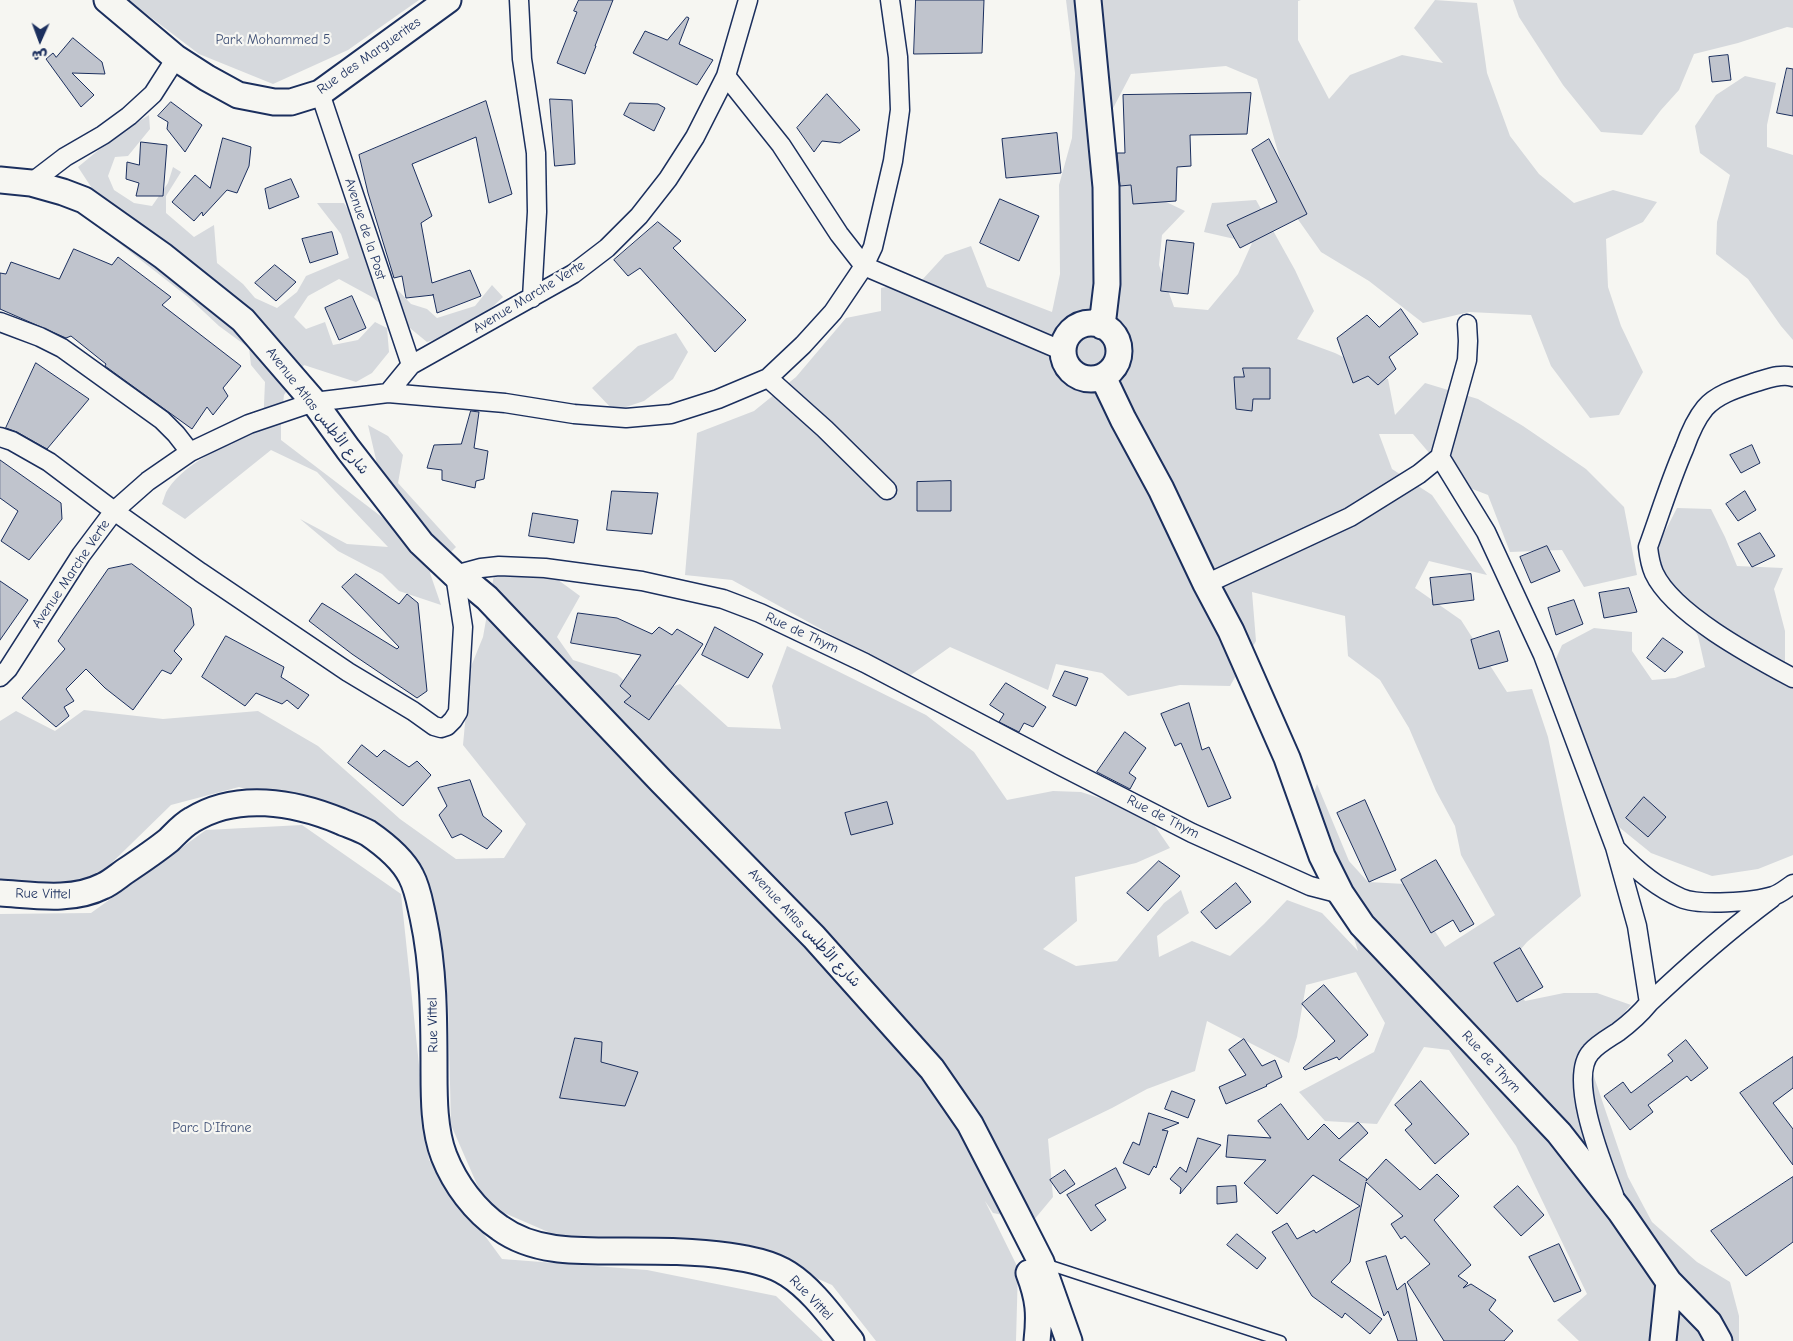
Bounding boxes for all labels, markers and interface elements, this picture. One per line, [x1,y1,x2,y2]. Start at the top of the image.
street label: Rue des Marguerites [314,14,424,98]
north arrow [15,15,65,65]
park label: Park Mohammed 5 [215,32,331,48]
text: ش [31,47,47,64]
street label: Avenue de la Post [341,176,389,282]
street label: Avenue Marche Verte [470,257,588,337]
street label: Avenue Atlas شارع الأطلس [262,344,372,478]
street label: Avenue Marche Verte [28,517,114,631]
street label: Rue de Thym [763,609,841,657]
street label: Rue de Thym [1124,792,1202,842]
street label: Avenue Atlas شارع الأطلس [744,865,864,991]
street label: Rue Vittel [15,885,71,903]
street label: Rue Vittel [424,997,442,1053]
street label: Rue de Thym [1458,1027,1524,1097]
park label: Parc D'Ifrane [172,1120,252,1136]
street label: Rue Vittel [786,1272,836,1324]

